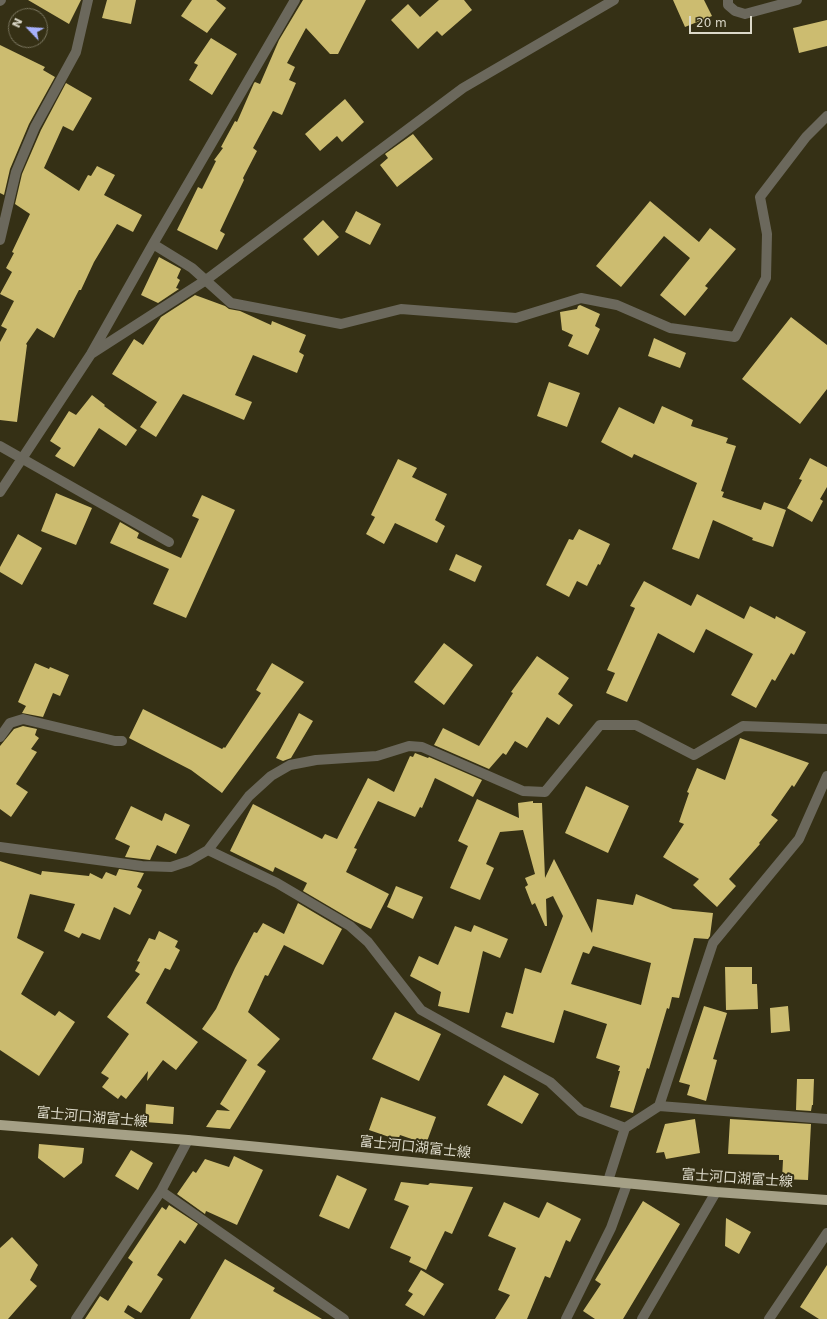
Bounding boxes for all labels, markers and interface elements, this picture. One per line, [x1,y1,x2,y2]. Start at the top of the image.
north arrow [8,8,48,48]
scale bar [691,8,754,34]
text: N [10,16,25,30]
text: 20 m [696,16,727,30]
street label: 富士河口湖富士線 [35,1105,149,1131]
street label: 富士河口湖富士線 [358,1134,472,1162]
street label: 富士河口湖富士線 [681,1167,793,1191]

